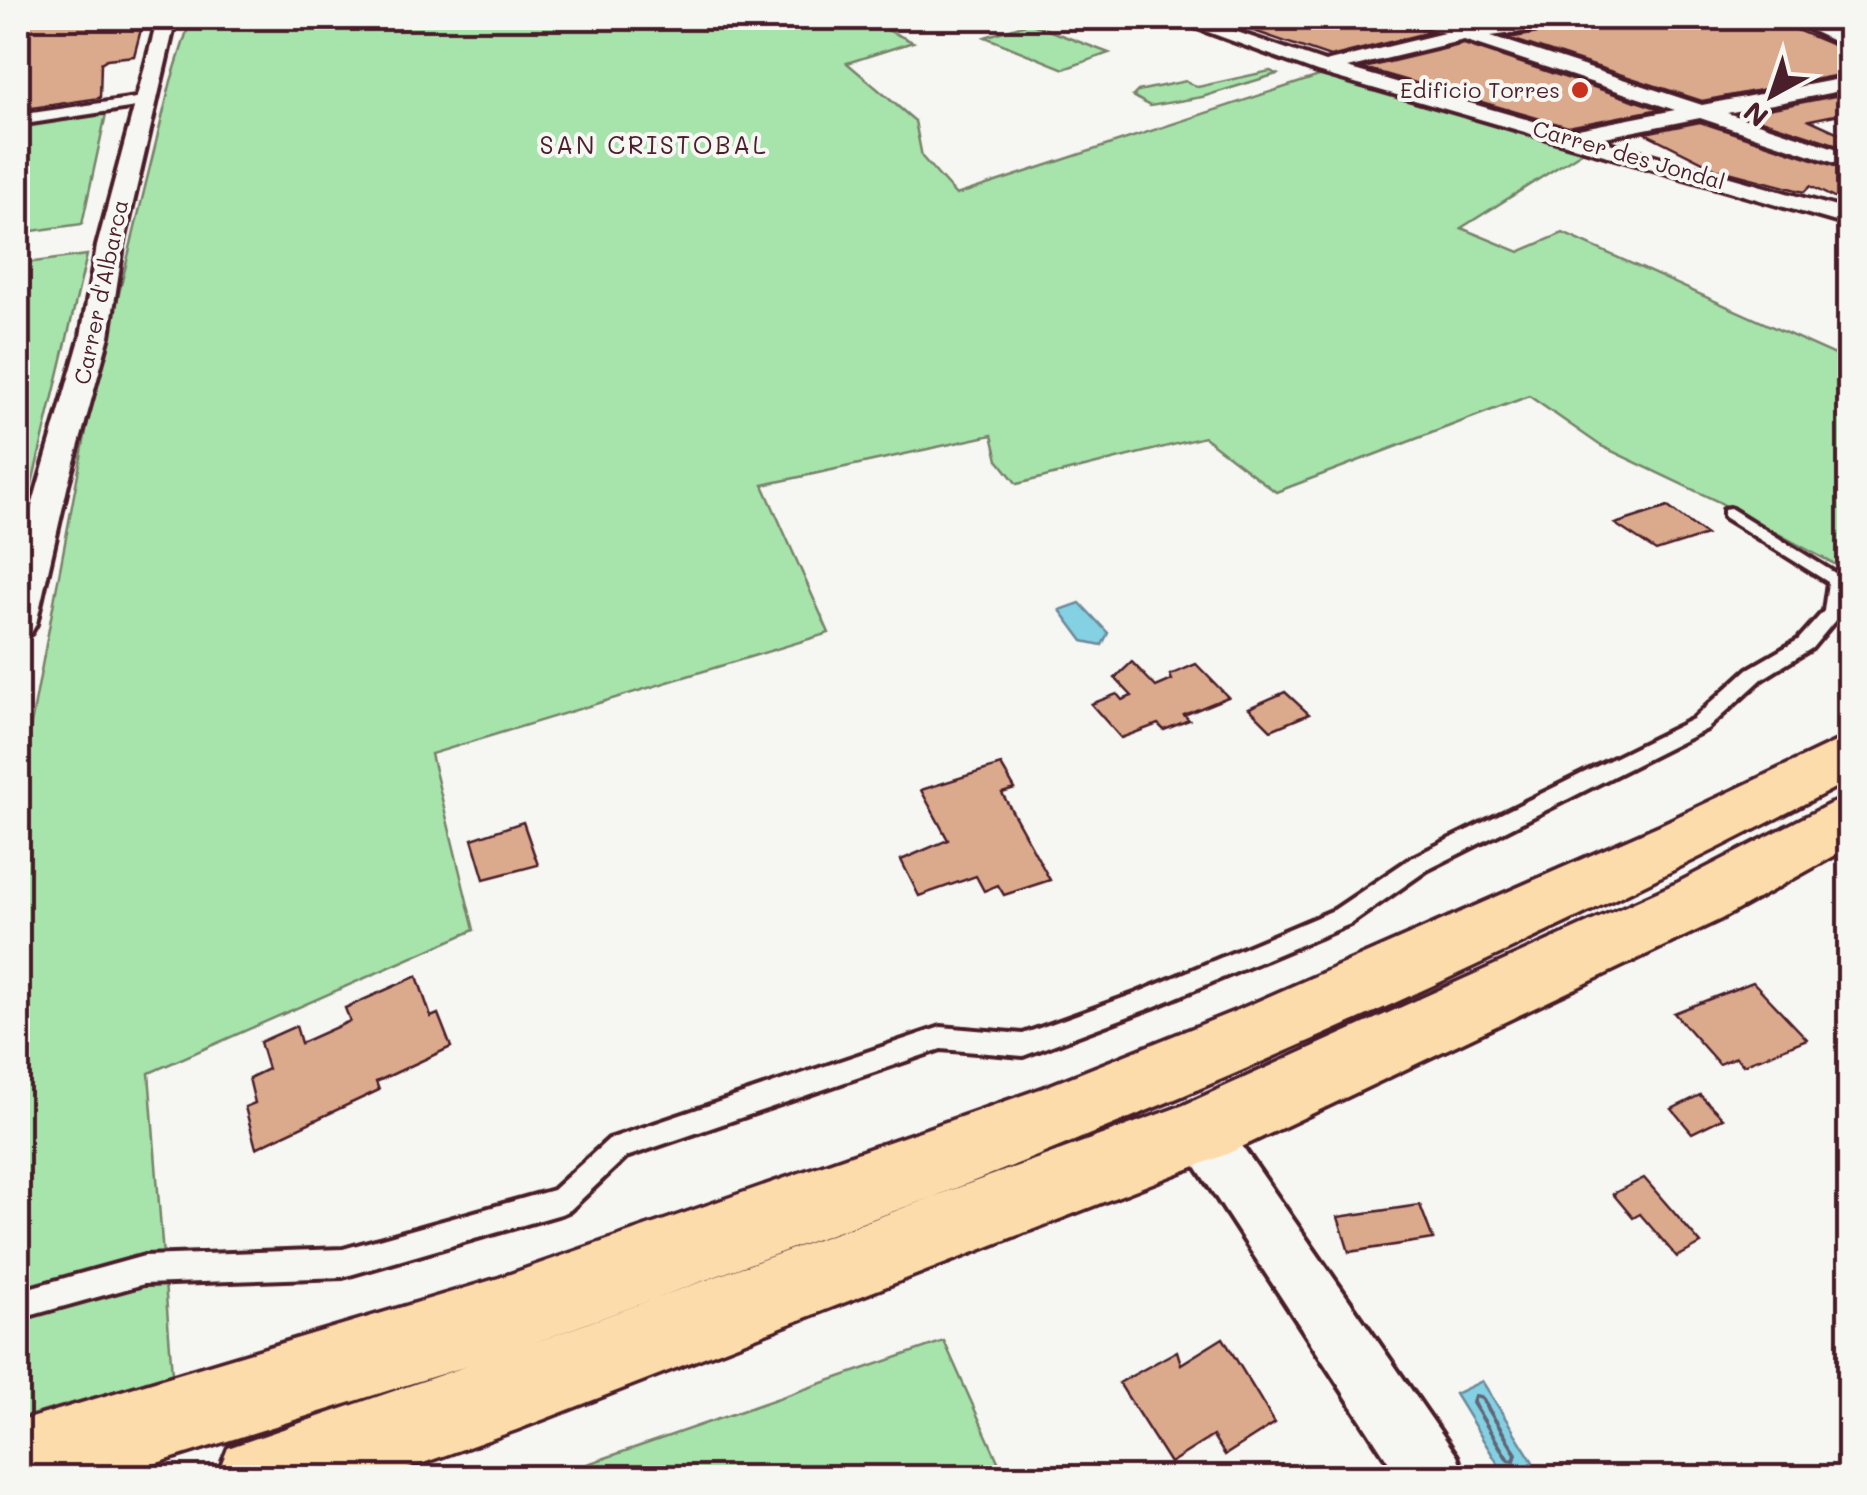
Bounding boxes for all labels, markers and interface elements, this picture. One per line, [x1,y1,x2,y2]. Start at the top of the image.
north arrow [1722,45,1822,145]
place label: Edificio Torres [1400,75,1560,104]
marker: Edificio Torres [1569,79,1591,101]
text: N [1736,94,1775,136]
street label: Carrer des Jondal [1529,113,1729,196]
district label: SAN CRISTOBAL [540,128,768,160]
street label: Carrer d'Albarca [67,197,134,387]

